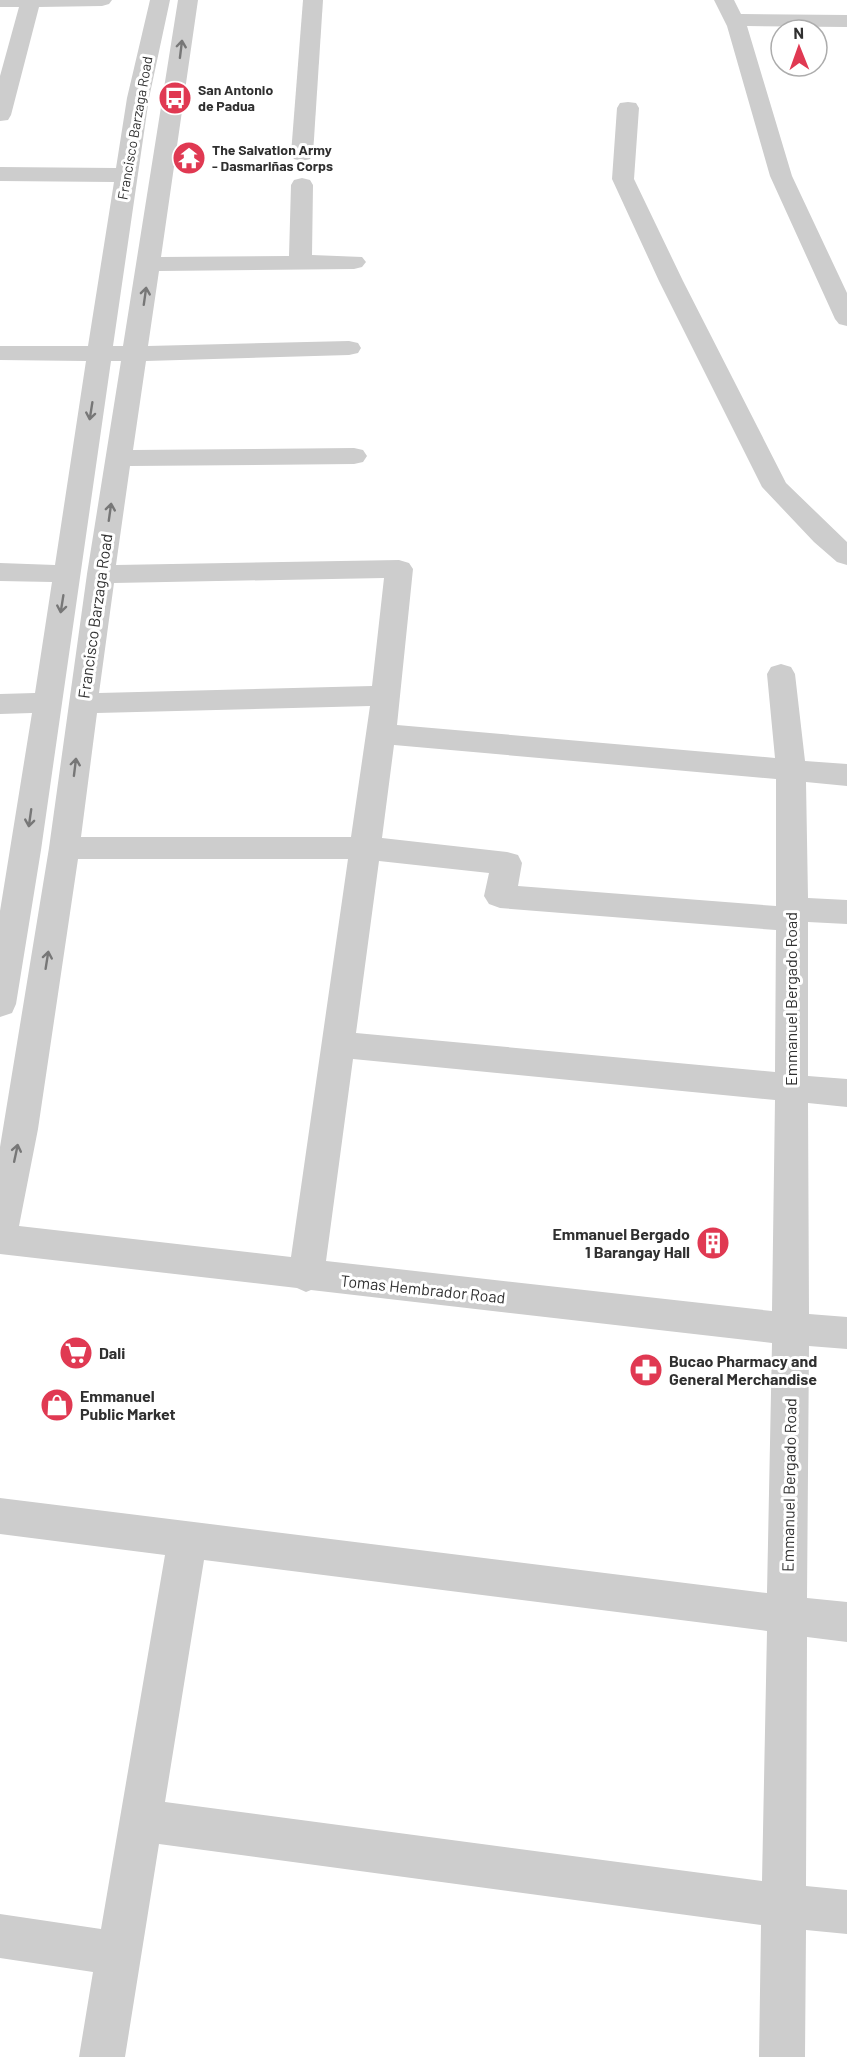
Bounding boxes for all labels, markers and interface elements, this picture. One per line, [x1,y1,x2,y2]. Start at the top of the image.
north arrow [769,18,829,78]
text: N [793,23,804,42]
one-way arrow [176,40,187,59]
street label: Francisco Barzaga Road [114,55,156,201]
bus stop icon: San Antonio de Padua [157,80,193,116]
place label: San Antonio de Padua [198,81,273,114]
temple icon: The Salvation Army - Dasmariñas Corps [171,140,207,176]
place label: The Salvation Army - Dasmariñas Corps [212,141,333,174]
one-way arrow [139,286,150,306]
one-way arrow [86,401,97,421]
one-way arrow [105,502,116,522]
street label: Francisco Barzaga Road [74,532,115,700]
one-way arrow [56,594,67,613]
one-way arrow [69,758,80,778]
one-way arrow [25,807,36,827]
street label: Emmanuel Bergado Road [781,912,800,1086]
one-way arrow [42,951,53,971]
one-way arrow [11,1143,22,1163]
place label: Emmanuel Bergado 1 Barangay Hall [552,1224,690,1261]
building icon: Emmanuel Bergado 1 Barangay Hall [695,1225,731,1261]
street label: Tomas Hembrador Road [340,1270,506,1307]
supermarket icon: Dali [58,1335,94,1371]
place label: Dali [99,1343,125,1362]
place label: Bucao Pharmacy and General Merchandise [669,1351,817,1388]
pharmacy icon: Bucao Pharmacy and General Merchandise [628,1352,664,1388]
place label: Emmanuel Public Market [80,1386,176,1423]
shop icon: Emmanuel Public Market [39,1387,75,1423]
street label: Emmanuel Bergado Road [777,1398,800,1572]

